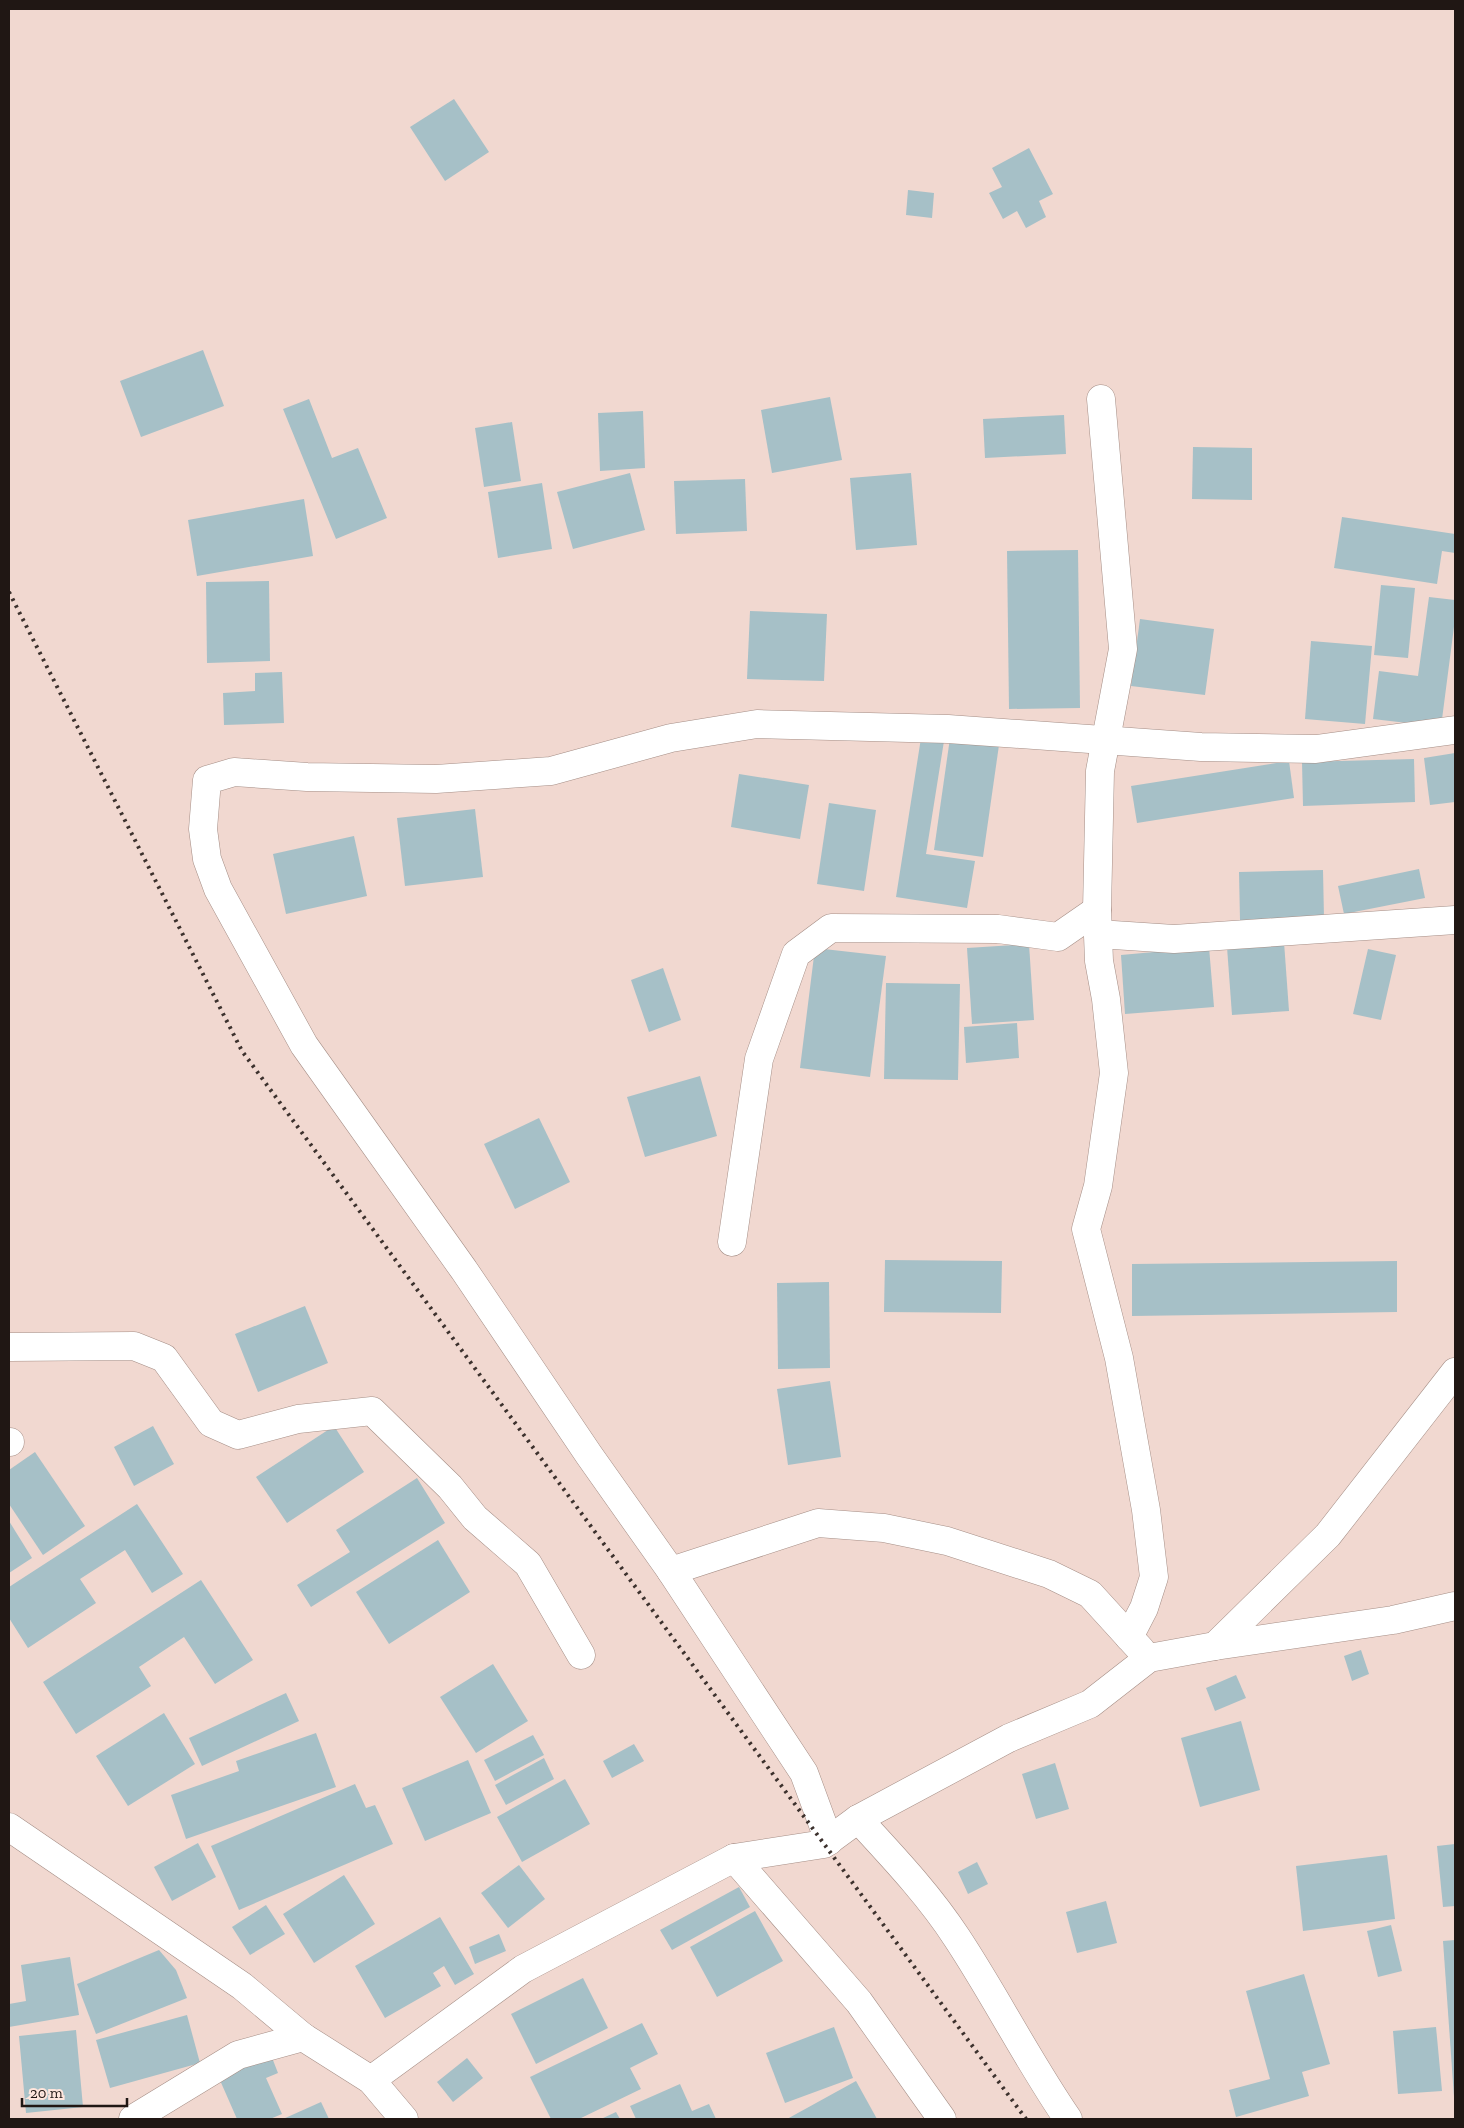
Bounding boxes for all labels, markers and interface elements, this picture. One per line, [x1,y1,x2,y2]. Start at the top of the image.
scale bar [22,2076,128,2108]
text: 20 m [30,2084,63,2102]

